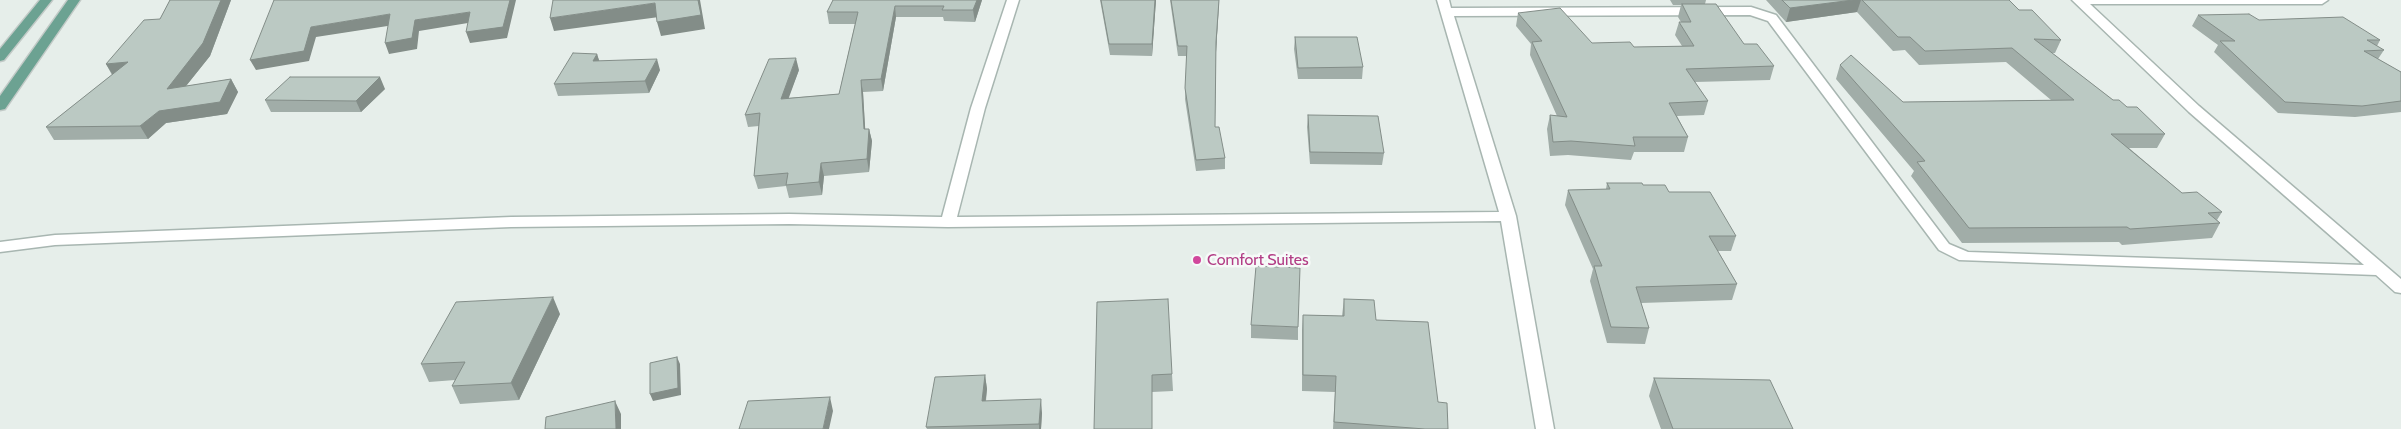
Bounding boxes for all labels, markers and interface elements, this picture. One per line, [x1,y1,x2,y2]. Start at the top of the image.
place label: Comfort Suites [1207,250,1309,270]
marker: Comfort Suites [1191,254,1203,266]

